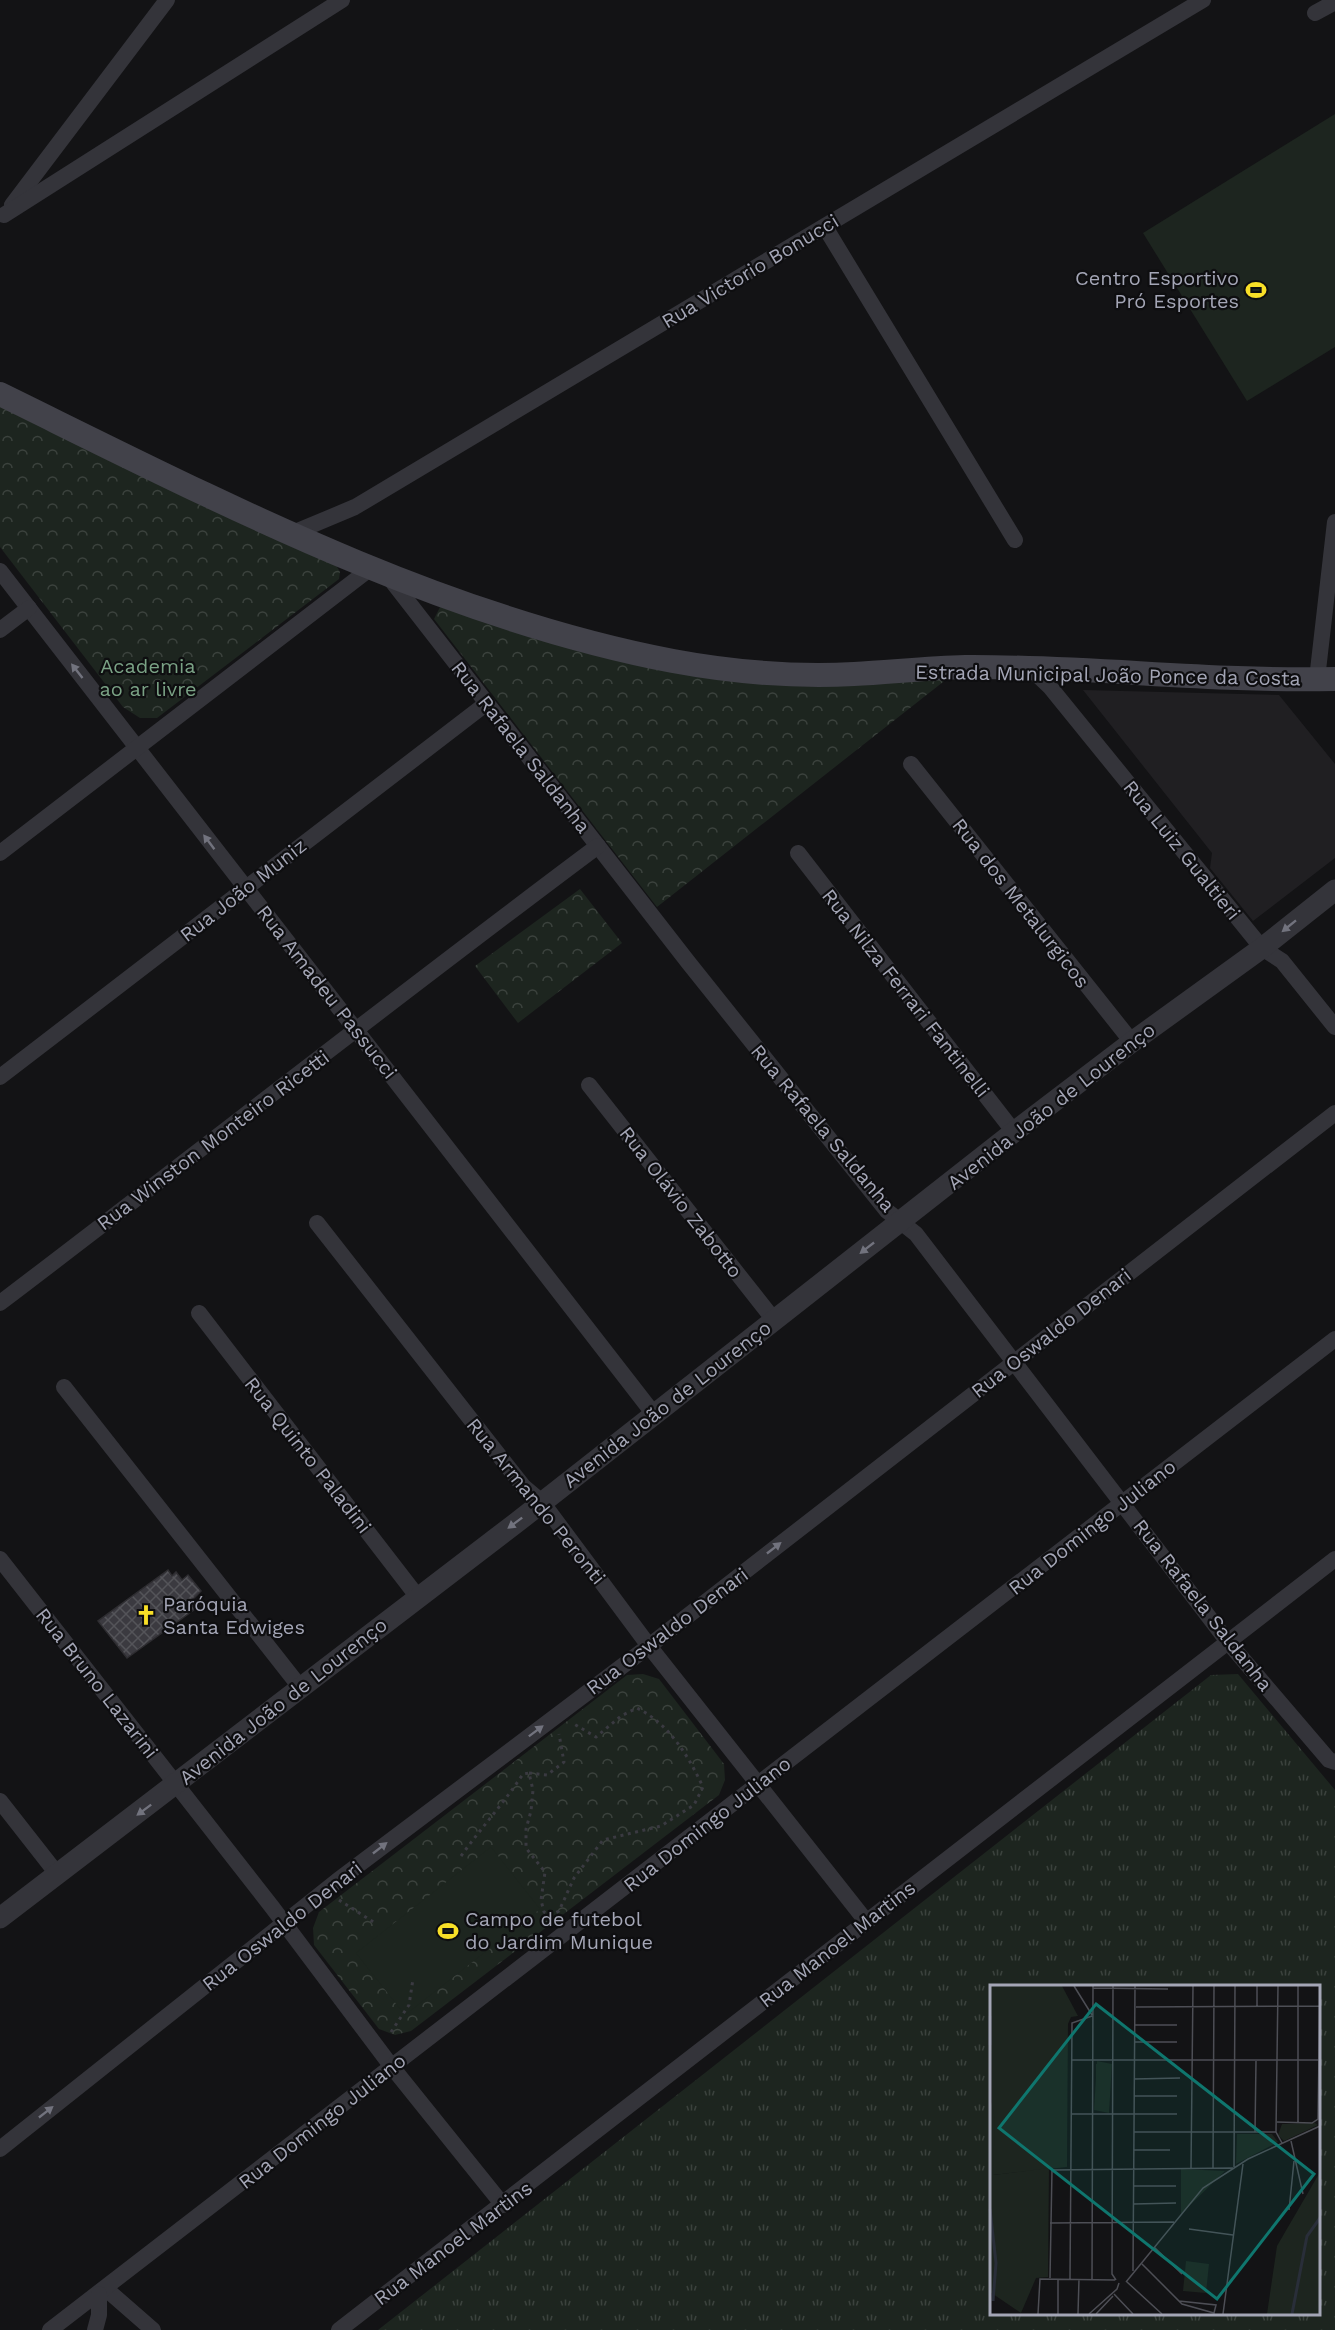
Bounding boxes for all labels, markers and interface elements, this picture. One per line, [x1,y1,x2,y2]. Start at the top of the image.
street label: Rua Victorio Bonucci [657,209,843,333]
place label: Centro Esportivo Pró Esportes [1075,266,1239,313]
sports icon: Centro Esportivo Pró Esportes [1244,278,1268,302]
park label: Academia ao ar livre [99,654,197,701]
street label: Rua Rafaela Saldanha [446,656,596,838]
street label: Estrada Municipal João Ponce da Costa [915,660,1301,690]
one-way arrow [71,663,84,679]
street label: Rua Luiz Gualtieri [1118,775,1246,925]
street label: Rua dos Metalurgicos [947,813,1095,993]
street label: Rua João Muniz [175,833,311,947]
one-way arrow [203,834,216,850]
street label: Rua Nilza Ferrari Fantinelli [817,884,995,1102]
street label: Rua Amadeu Passucci [252,900,402,1084]
one-way arrow [1281,920,1297,933]
street label: Avenida João de Lourenço [942,1017,1160,1195]
street label: Rua Rafaela Saldanha [746,1039,900,1217]
street label: Rua Winston Monteiro Ricetti [92,1045,334,1235]
street label: Rua Olávio Zabotto [614,1122,748,1282]
one-way arrow [859,1242,875,1255]
street label: Rua Oswaldo Denari [966,1263,1136,1403]
street label: Avenida João de Lourenço [558,1315,776,1493]
street label: Rua Quinto Paladini [240,1372,376,1538]
street label: Rua Armando Peronti [462,1413,610,1589]
street label: Rua Domingo Juliano [1003,1454,1181,1600]
street label: Rua Rafaela Saldanha [1128,1514,1278,1696]
one-way arrow [507,1517,522,1529]
one-way arrow [766,1542,782,1555]
street label: Rua Oswaldo Denari [581,1562,753,1700]
place label: Paróquia Santa Edwiges [163,1592,305,1639]
street label: Rua Bruno Lazarini [31,1603,163,1763]
church icon: Paróquia Santa Edwiges [134,1603,158,1627]
street label: Avenida João de Lourenço [174,1612,392,1790]
one-way arrow [528,1725,543,1737]
street label: Rua Domingo Juliano [618,1751,796,1897]
one-way arrow [137,1803,152,1815]
one-way arrow [373,1843,388,1855]
street label: Rua Oswaldo Denari [197,1856,367,1996]
street label: Rua Manoel Martins [754,1875,920,2013]
place label: Campo de futebol do Jardim Munique [465,1907,653,1954]
sports icon: Campo de futebol do Jardim Munique [436,1919,460,1943]
inset map [990,1985,1320,2315]
street label: Rua Domingo Juliano [233,2048,411,2194]
one-way arrow [38,2106,54,2119]
street label: Rua Manoel Martins [369,2176,537,2310]

